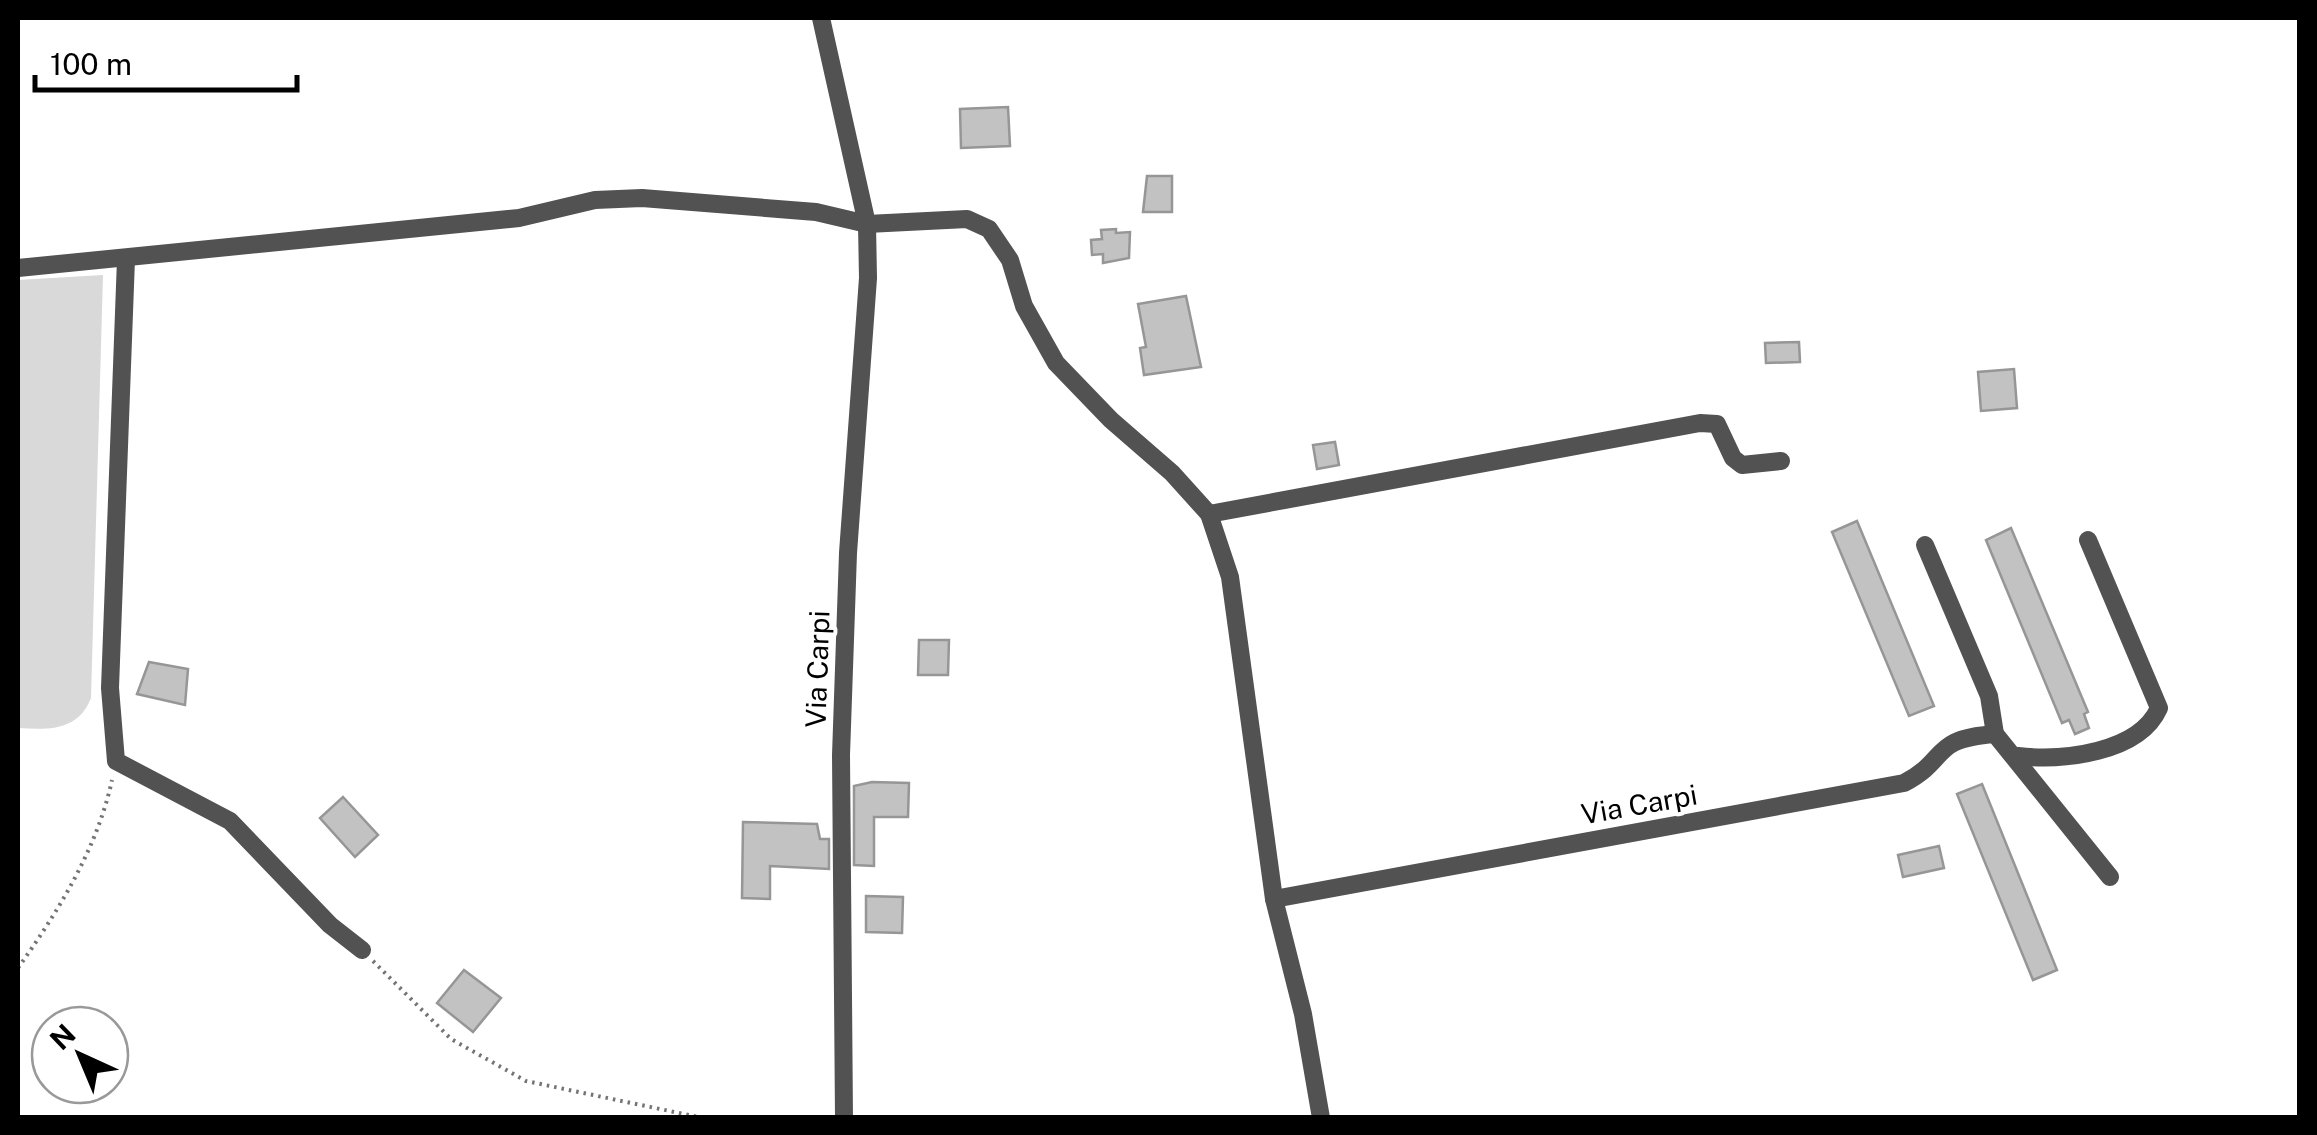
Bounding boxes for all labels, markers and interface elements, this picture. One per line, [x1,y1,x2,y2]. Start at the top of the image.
scale bar [35,30,298,92]
text: 100 m [50,46,132,82]
street label: Via Carpi [798,610,836,728]
street label: Via Carpi [1578,778,1700,830]
north arrow [30,1005,130,1105]
text: N [43,1017,82,1056]

